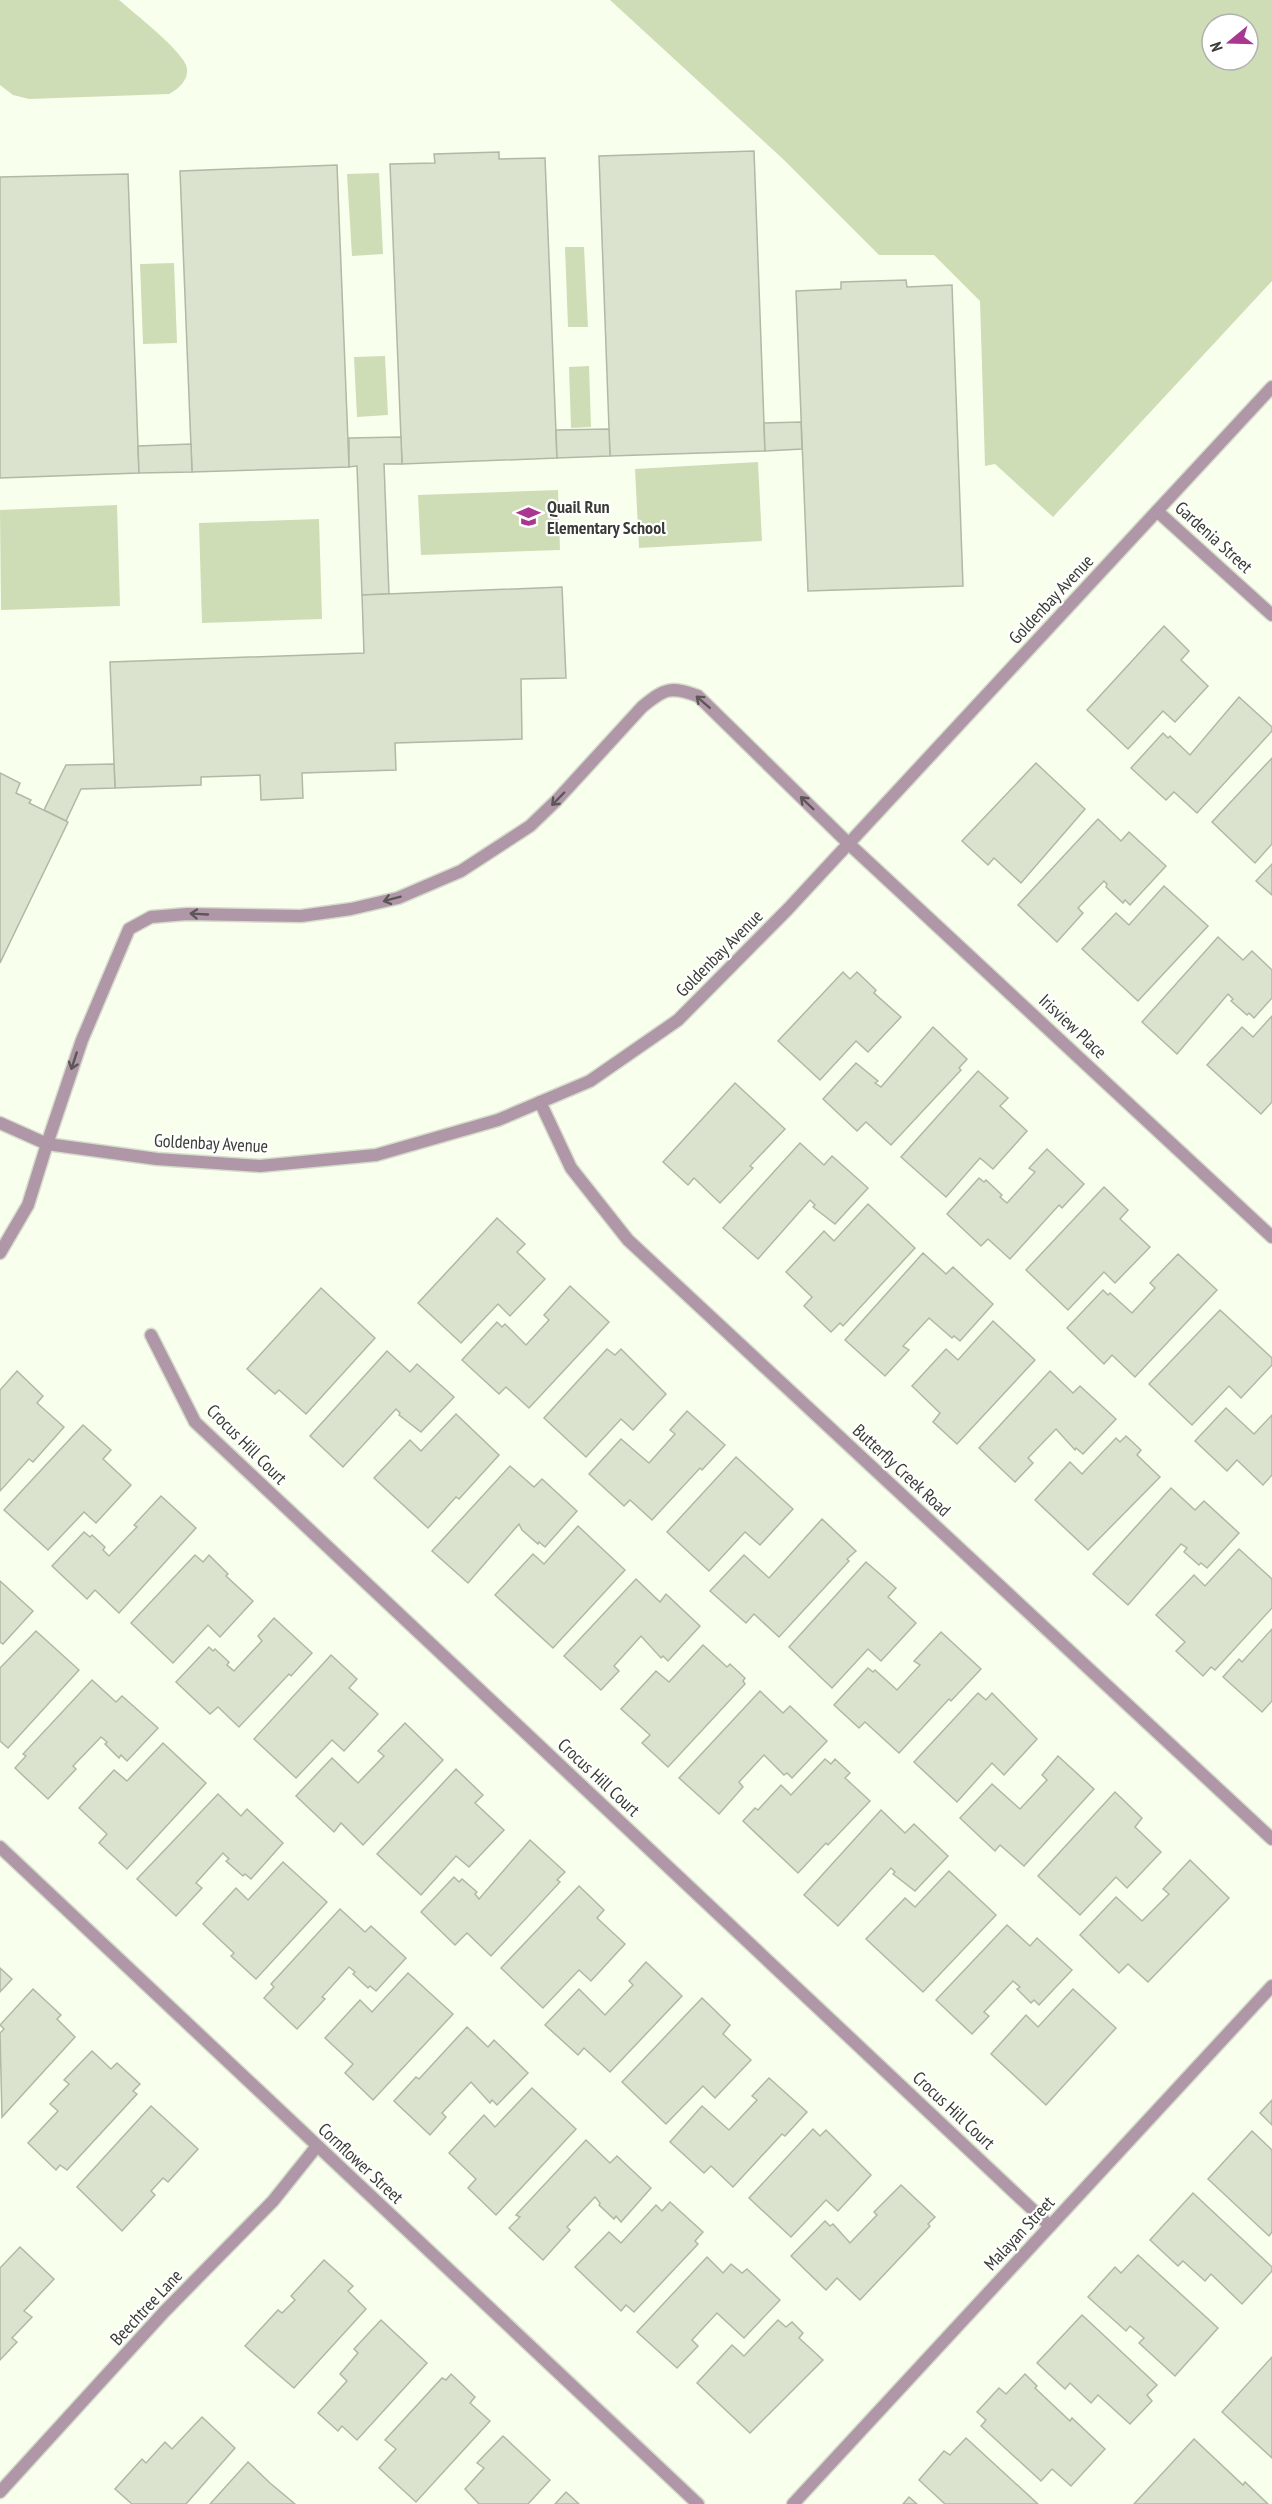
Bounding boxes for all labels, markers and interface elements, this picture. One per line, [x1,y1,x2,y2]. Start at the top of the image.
north arrow [1200,12,1260,72]
text: N [1205,40,1227,54]
place label: Quail Run Elementary School [547,495,666,539]
street label: Gardenia Street [1171,496,1258,578]
school or university icon: Quail Run Elementary School [516,503,542,529]
street label: Goldenbay Avenue [1004,549,1098,649]
one-way arrow [696,695,711,709]
one-way arrow [550,792,565,807]
one-way arrow [799,795,814,810]
one-way arrow [383,894,402,905]
street label: Goldenbay Avenue [671,905,767,1001]
one-way arrow [190,909,210,920]
street label: Irisview Place [1034,989,1112,1063]
one-way arrow [68,1051,79,1070]
street label: Goldenbay Avenue [153,1129,269,1157]
street label: Crocus Hill Court [202,1399,292,1489]
street label: Butterfly Creek Road [848,1419,956,1521]
street label: Crocus Hill Court [553,1733,645,1821]
street label: Crocus Hill Court [908,2066,1000,2154]
street label: Cornflower Street [314,2118,408,2208]
street label: Malayan Street [979,2191,1059,2275]
street label: Beechtree Lane [105,2264,187,2350]

